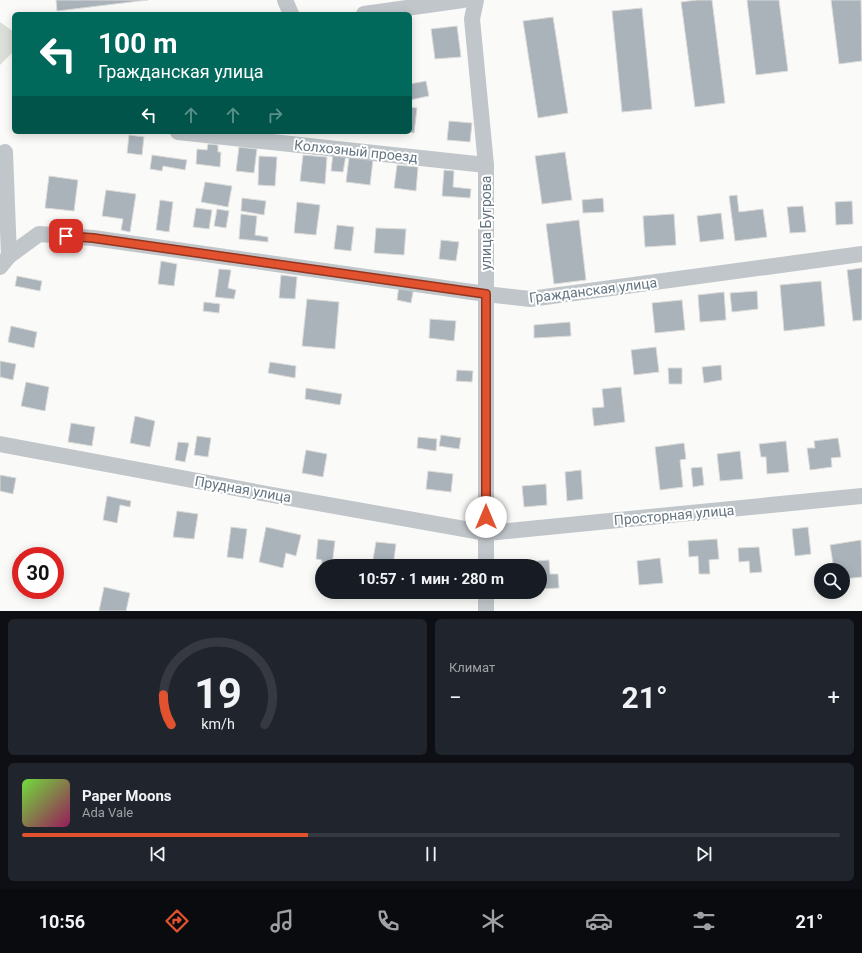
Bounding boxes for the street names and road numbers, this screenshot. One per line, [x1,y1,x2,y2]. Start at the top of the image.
street label: Колхозный проезд [293,137,419,165]
street label: улица Бугрова [478,176,494,270]
street label: Гражданская улица [528,274,658,306]
street label: Прудная улица [193,473,293,505]
street label: Просторная улица [613,502,735,528]

